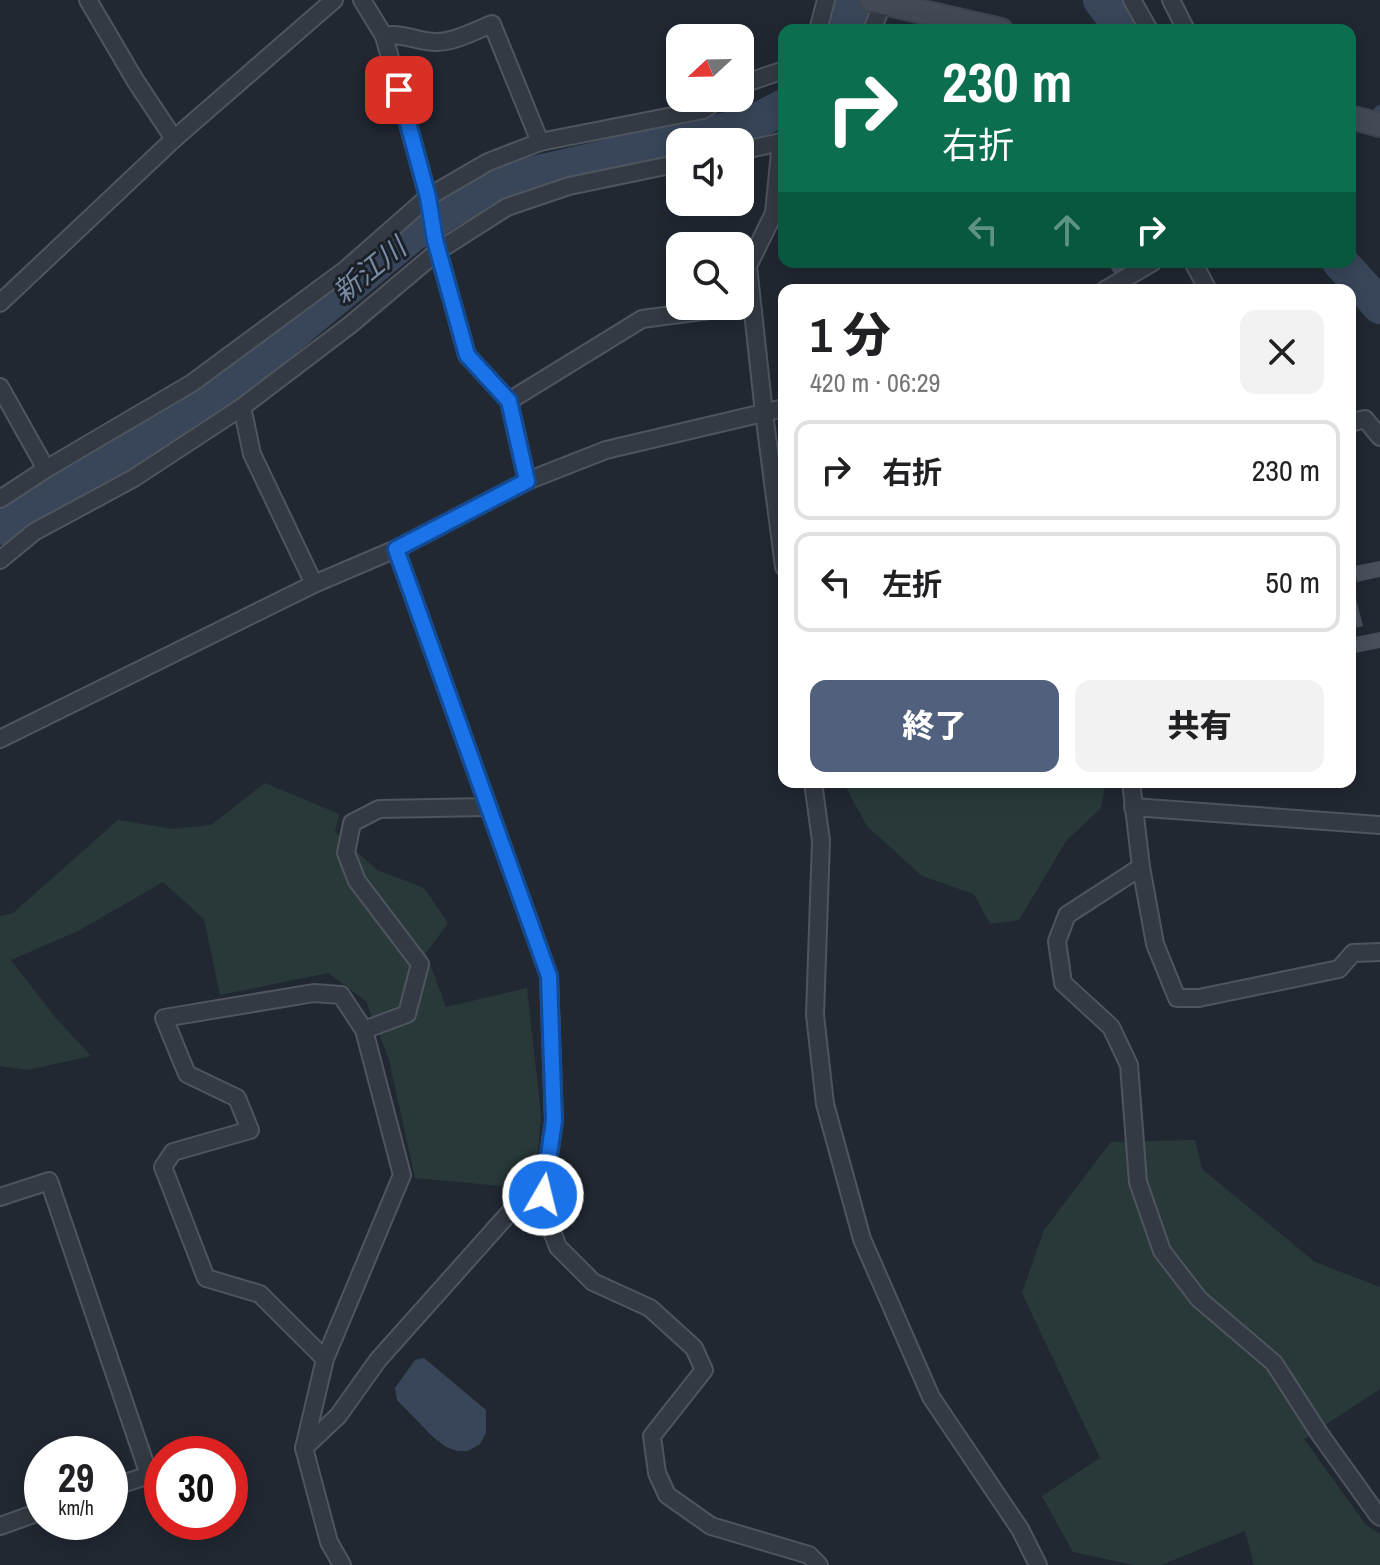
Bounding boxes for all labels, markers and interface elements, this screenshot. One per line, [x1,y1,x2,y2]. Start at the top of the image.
north arrow [666,24,754,112]
map controls [666,24,754,320]
text: 230 m [942,44,1072,119]
pin [365,56,433,124]
icon: right [810,56,914,160]
icon: arrive [377,68,421,112]
text: 右折 [942,121,1014,169]
button: sound [666,128,754,216]
icon: left [961,208,1005,252]
icon: ahead [1045,208,1089,252]
icon: right [1129,208,1173,252]
water label: 新江川 [324,227,416,311]
button: search [666,232,754,320]
text: 1 分 [810,302,891,367]
button: close [1240,310,1324,394]
text: 420 m · 06:29 [810,365,940,400]
icon: right [814,448,858,492]
text: 230 m [1252,450,1320,490]
text: 右折 [882,452,942,492]
icon: left [814,560,858,604]
text: 50 m [1265,562,1320,602]
text: 左折 [882,564,942,604]
button: 終了 [810,680,1059,772]
button: 共有 [1075,680,1324,772]
position arrow [501,1153,585,1237]
speed limit sign: 30 [144,1436,248,1540]
text: 29 [58,1451,94,1504]
text: km/h [58,1494,94,1521]

